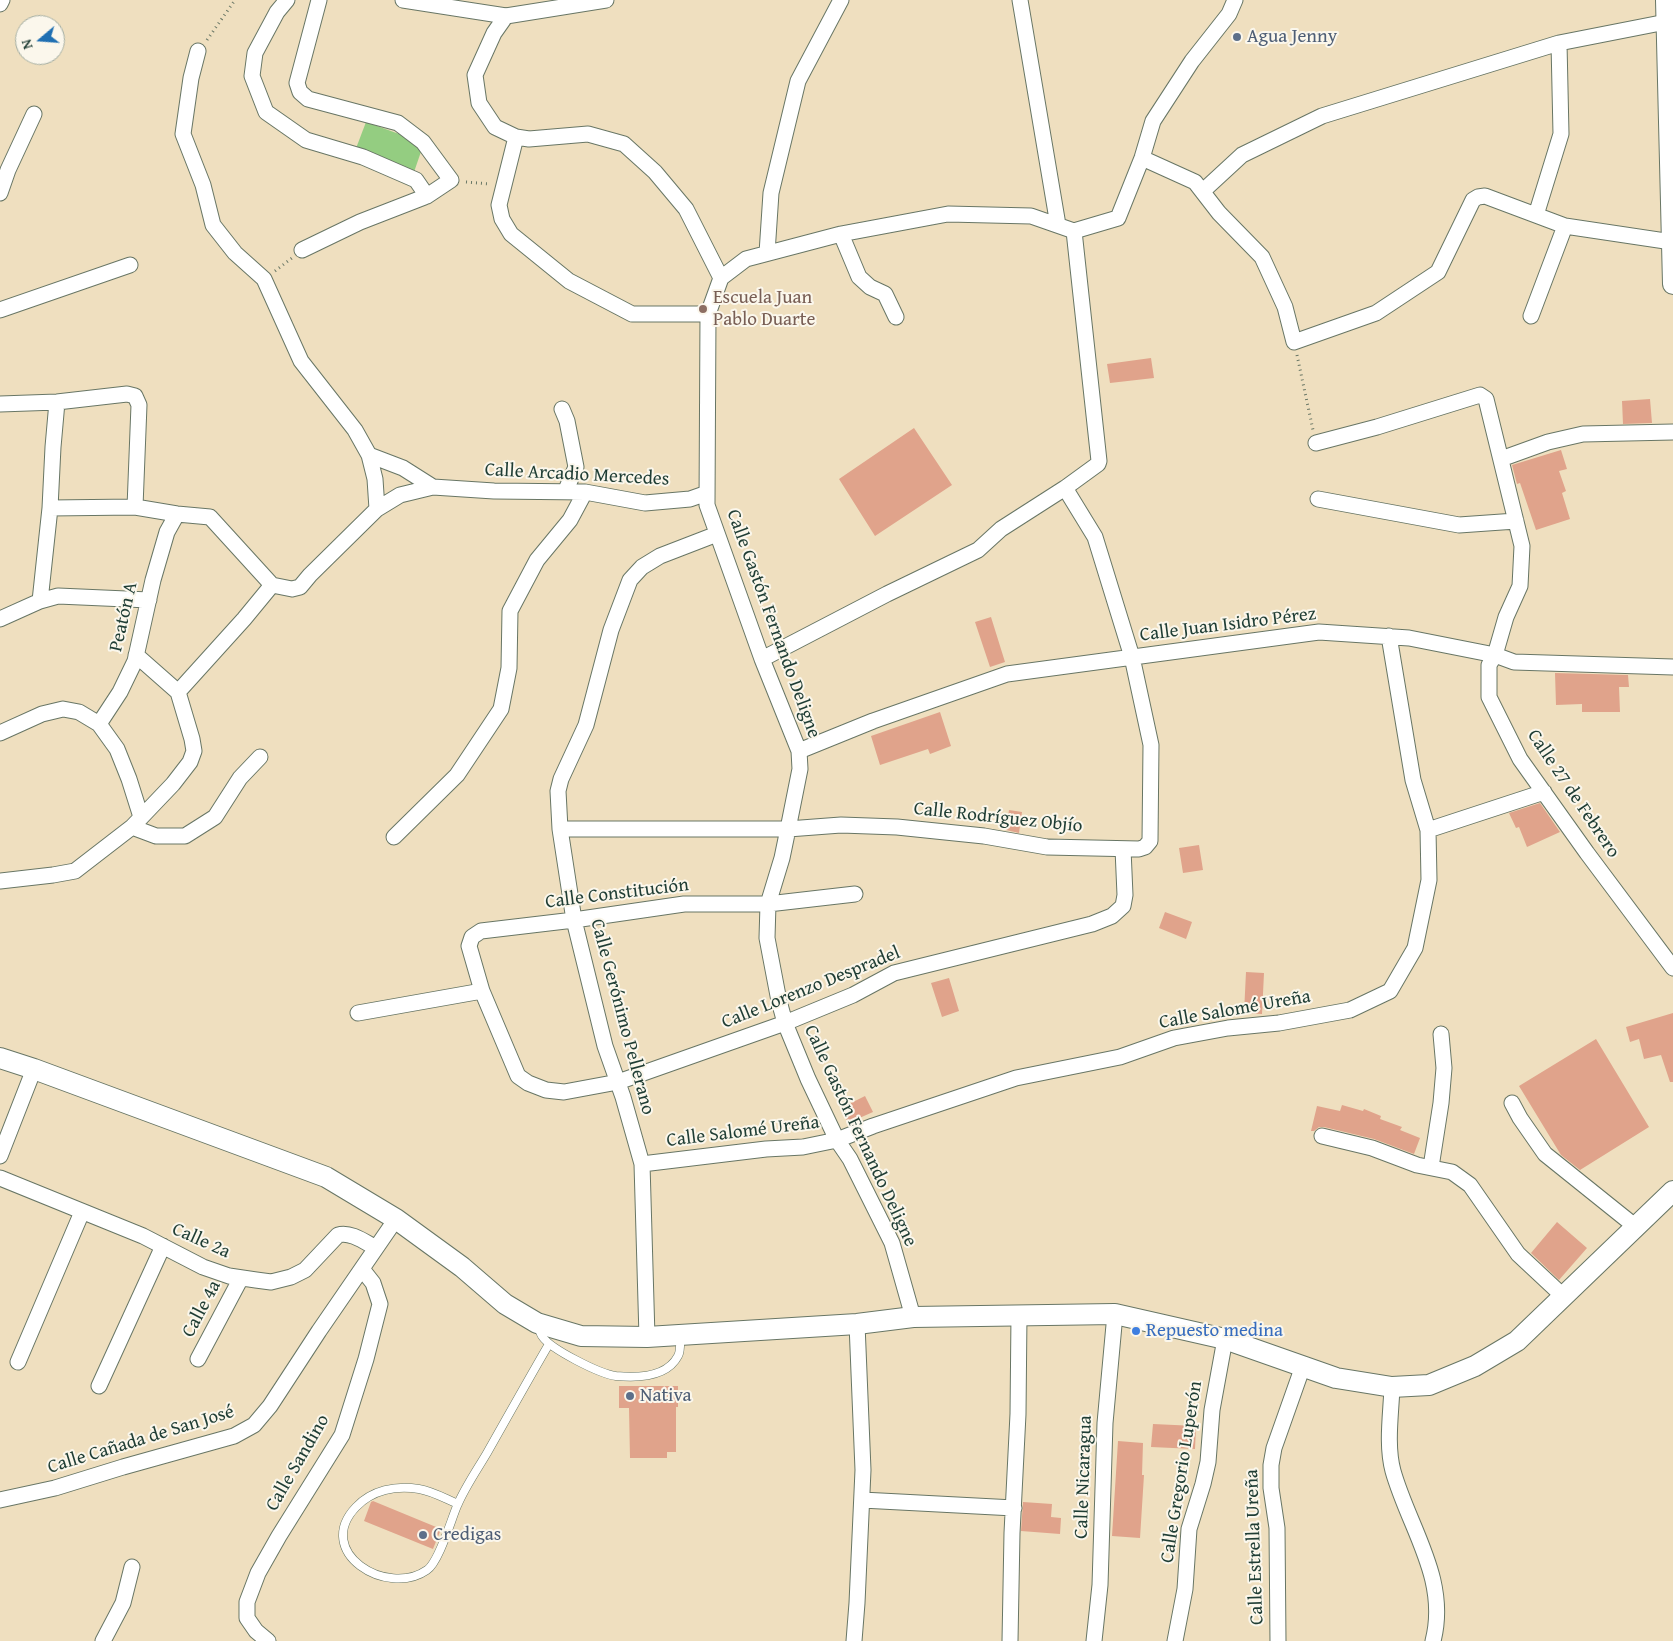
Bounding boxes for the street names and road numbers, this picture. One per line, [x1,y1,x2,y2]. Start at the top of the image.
street label: Calle Arcadio Mercedes [484,459,670,491]
street label: Calle Gastón Fernando Deligne [721,506,825,742]
street label: Peatón A [105,580,143,654]
street label: Calle Juan Isidro Pérez [1139,603,1317,647]
street label: Calle 27 de Febrero [1522,726,1624,862]
street label: Calle Rodríguez Objío [912,798,1084,838]
street label: Calle Constitución [544,874,690,914]
street label: Calle Gerónimo Pellerano [585,917,659,1117]
street label: Calle Lorenzo Despradel [718,942,904,1034]
street label: Calle Salomé Ureña [1157,985,1313,1035]
street label: Calle Gastón Fernando Deligne [799,1022,921,1250]
street label: Calle Salomé Ureña [665,1111,821,1153]
street label: Calle 2a [168,1218,234,1264]
street label: Calle 4a [178,1277,226,1341]
street label: Calle Gregorio Luperón [1156,1379,1208,1565]
street label: Calle Cañada de San José [45,1401,237,1479]
street label: Calle Sandino [261,1411,335,1515]
street label: Calle Nicaragua [1070,1415,1098,1539]
street label: Calle Estrella Ureña [1241,1469,1269,1625]

